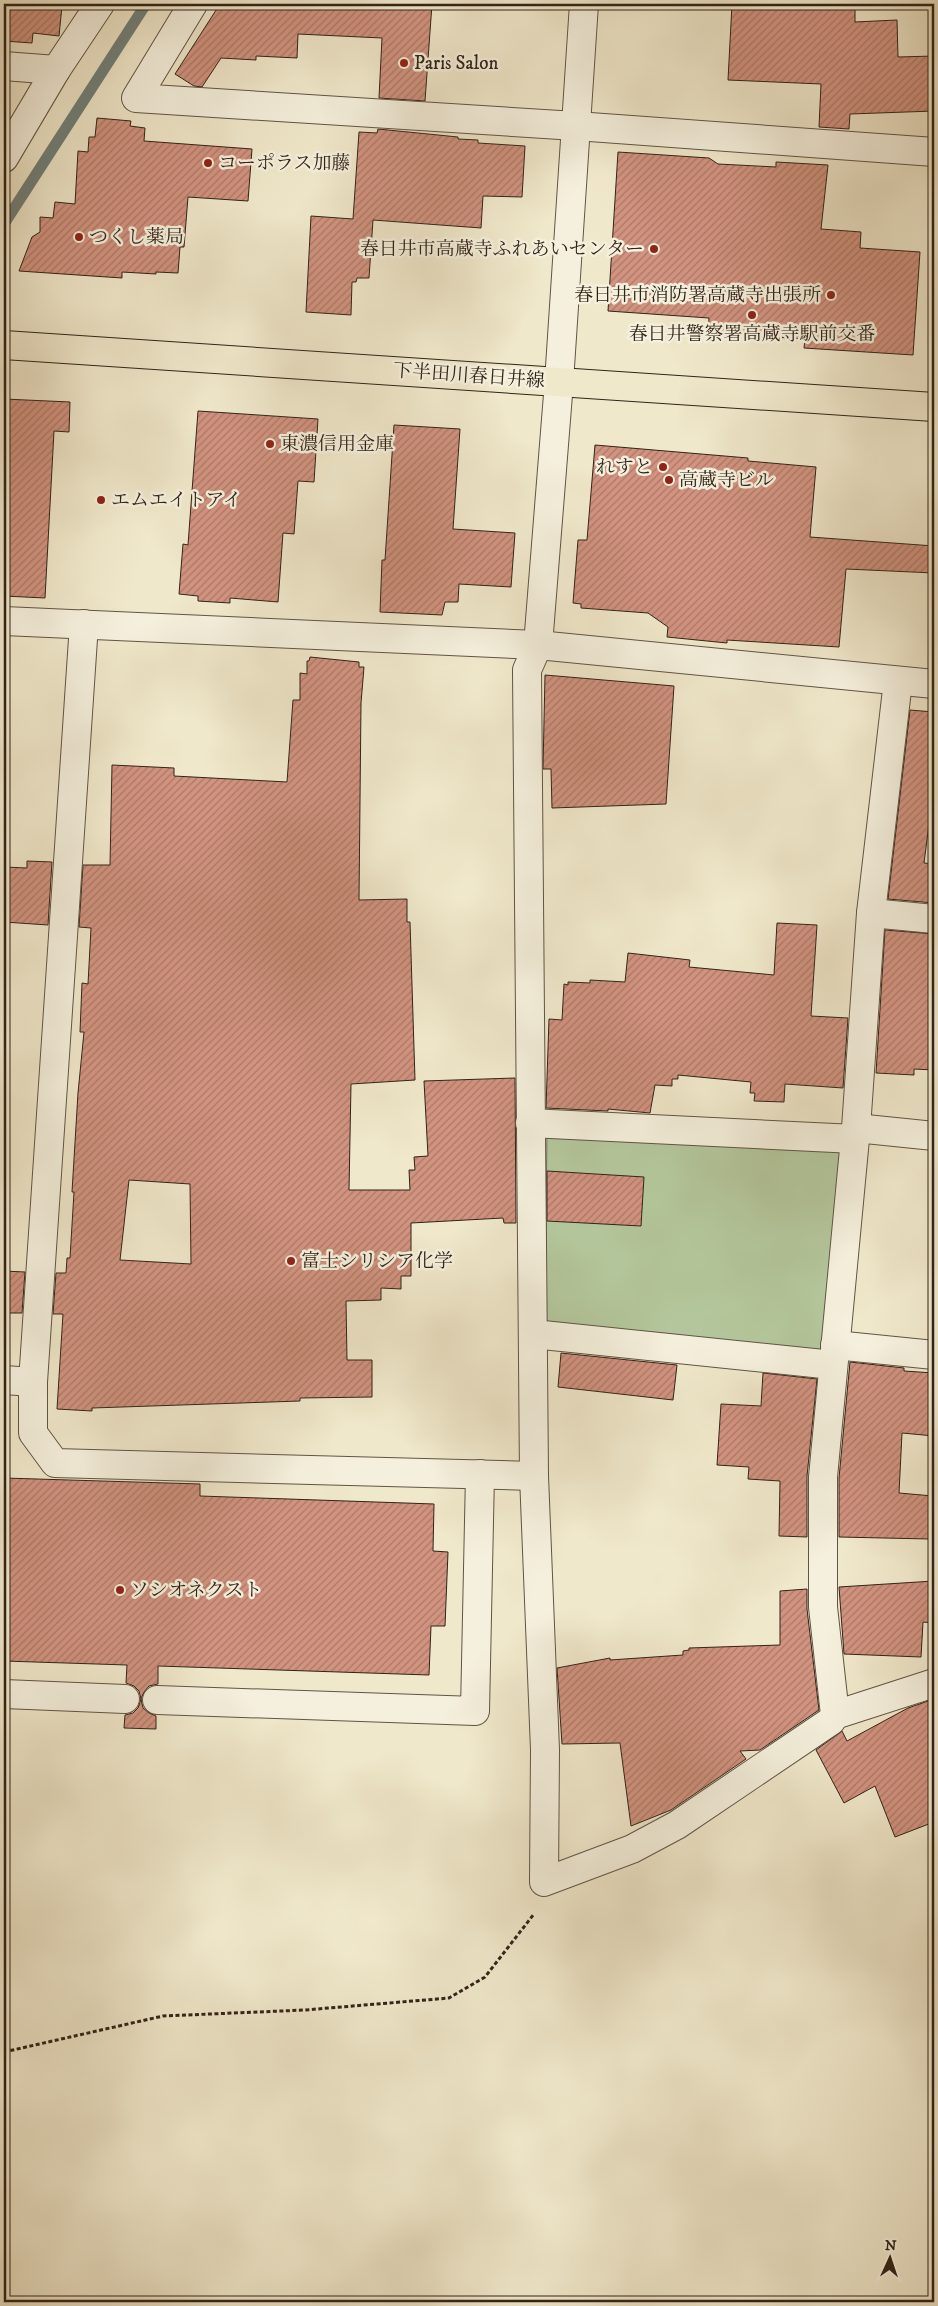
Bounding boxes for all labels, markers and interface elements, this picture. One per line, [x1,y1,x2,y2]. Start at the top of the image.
place label: Paris Salon [414,52,498,75]
marker: Paris Salon [398,57,410,69]
place label: コーポラス加藤 [218,152,350,175]
marker: コーポラス加藤 [202,157,214,169]
place label: つくし薬局 [89,226,184,249]
marker: つくし薬局 [73,231,85,243]
place label: 春日井市高蔵寺ふれあいセンター [360,238,644,261]
marker: 春日井市高蔵寺ふれあいセンター [648,243,660,255]
place label: 春日井市消防署高蔵寺出張所 [574,284,821,307]
marker: 春日井市消防署高蔵寺出張所 [825,289,837,301]
marker: 春日井警察署高蔵寺駅前交番 [746,309,758,321]
place label: 春日井警察署高蔵寺駅前交番 [628,323,876,346]
street label: 下半田川春日井線 [392,359,546,393]
place label: 東濃信用金庫 [280,433,394,456]
marker: 東濃信用金庫 [264,438,276,450]
place label: れすと [596,456,653,479]
marker: れすと [657,461,669,473]
place label: 高蔵寺ビル [679,469,774,492]
marker: 高蔵寺ビル [663,474,675,486]
place label: エムエイトアイ [111,489,242,512]
marker: エムエイトアイ [95,494,107,506]
place label: 富士シリシア化学 [301,1250,453,1273]
marker: 富士シリシア化学 [285,1255,297,1267]
place label: ソシオネクスト [130,1579,263,1602]
marker: ソシオネクスト [114,1584,126,1596]
north arrow [866,2234,916,2284]
text: N [884,2237,897,2255]

